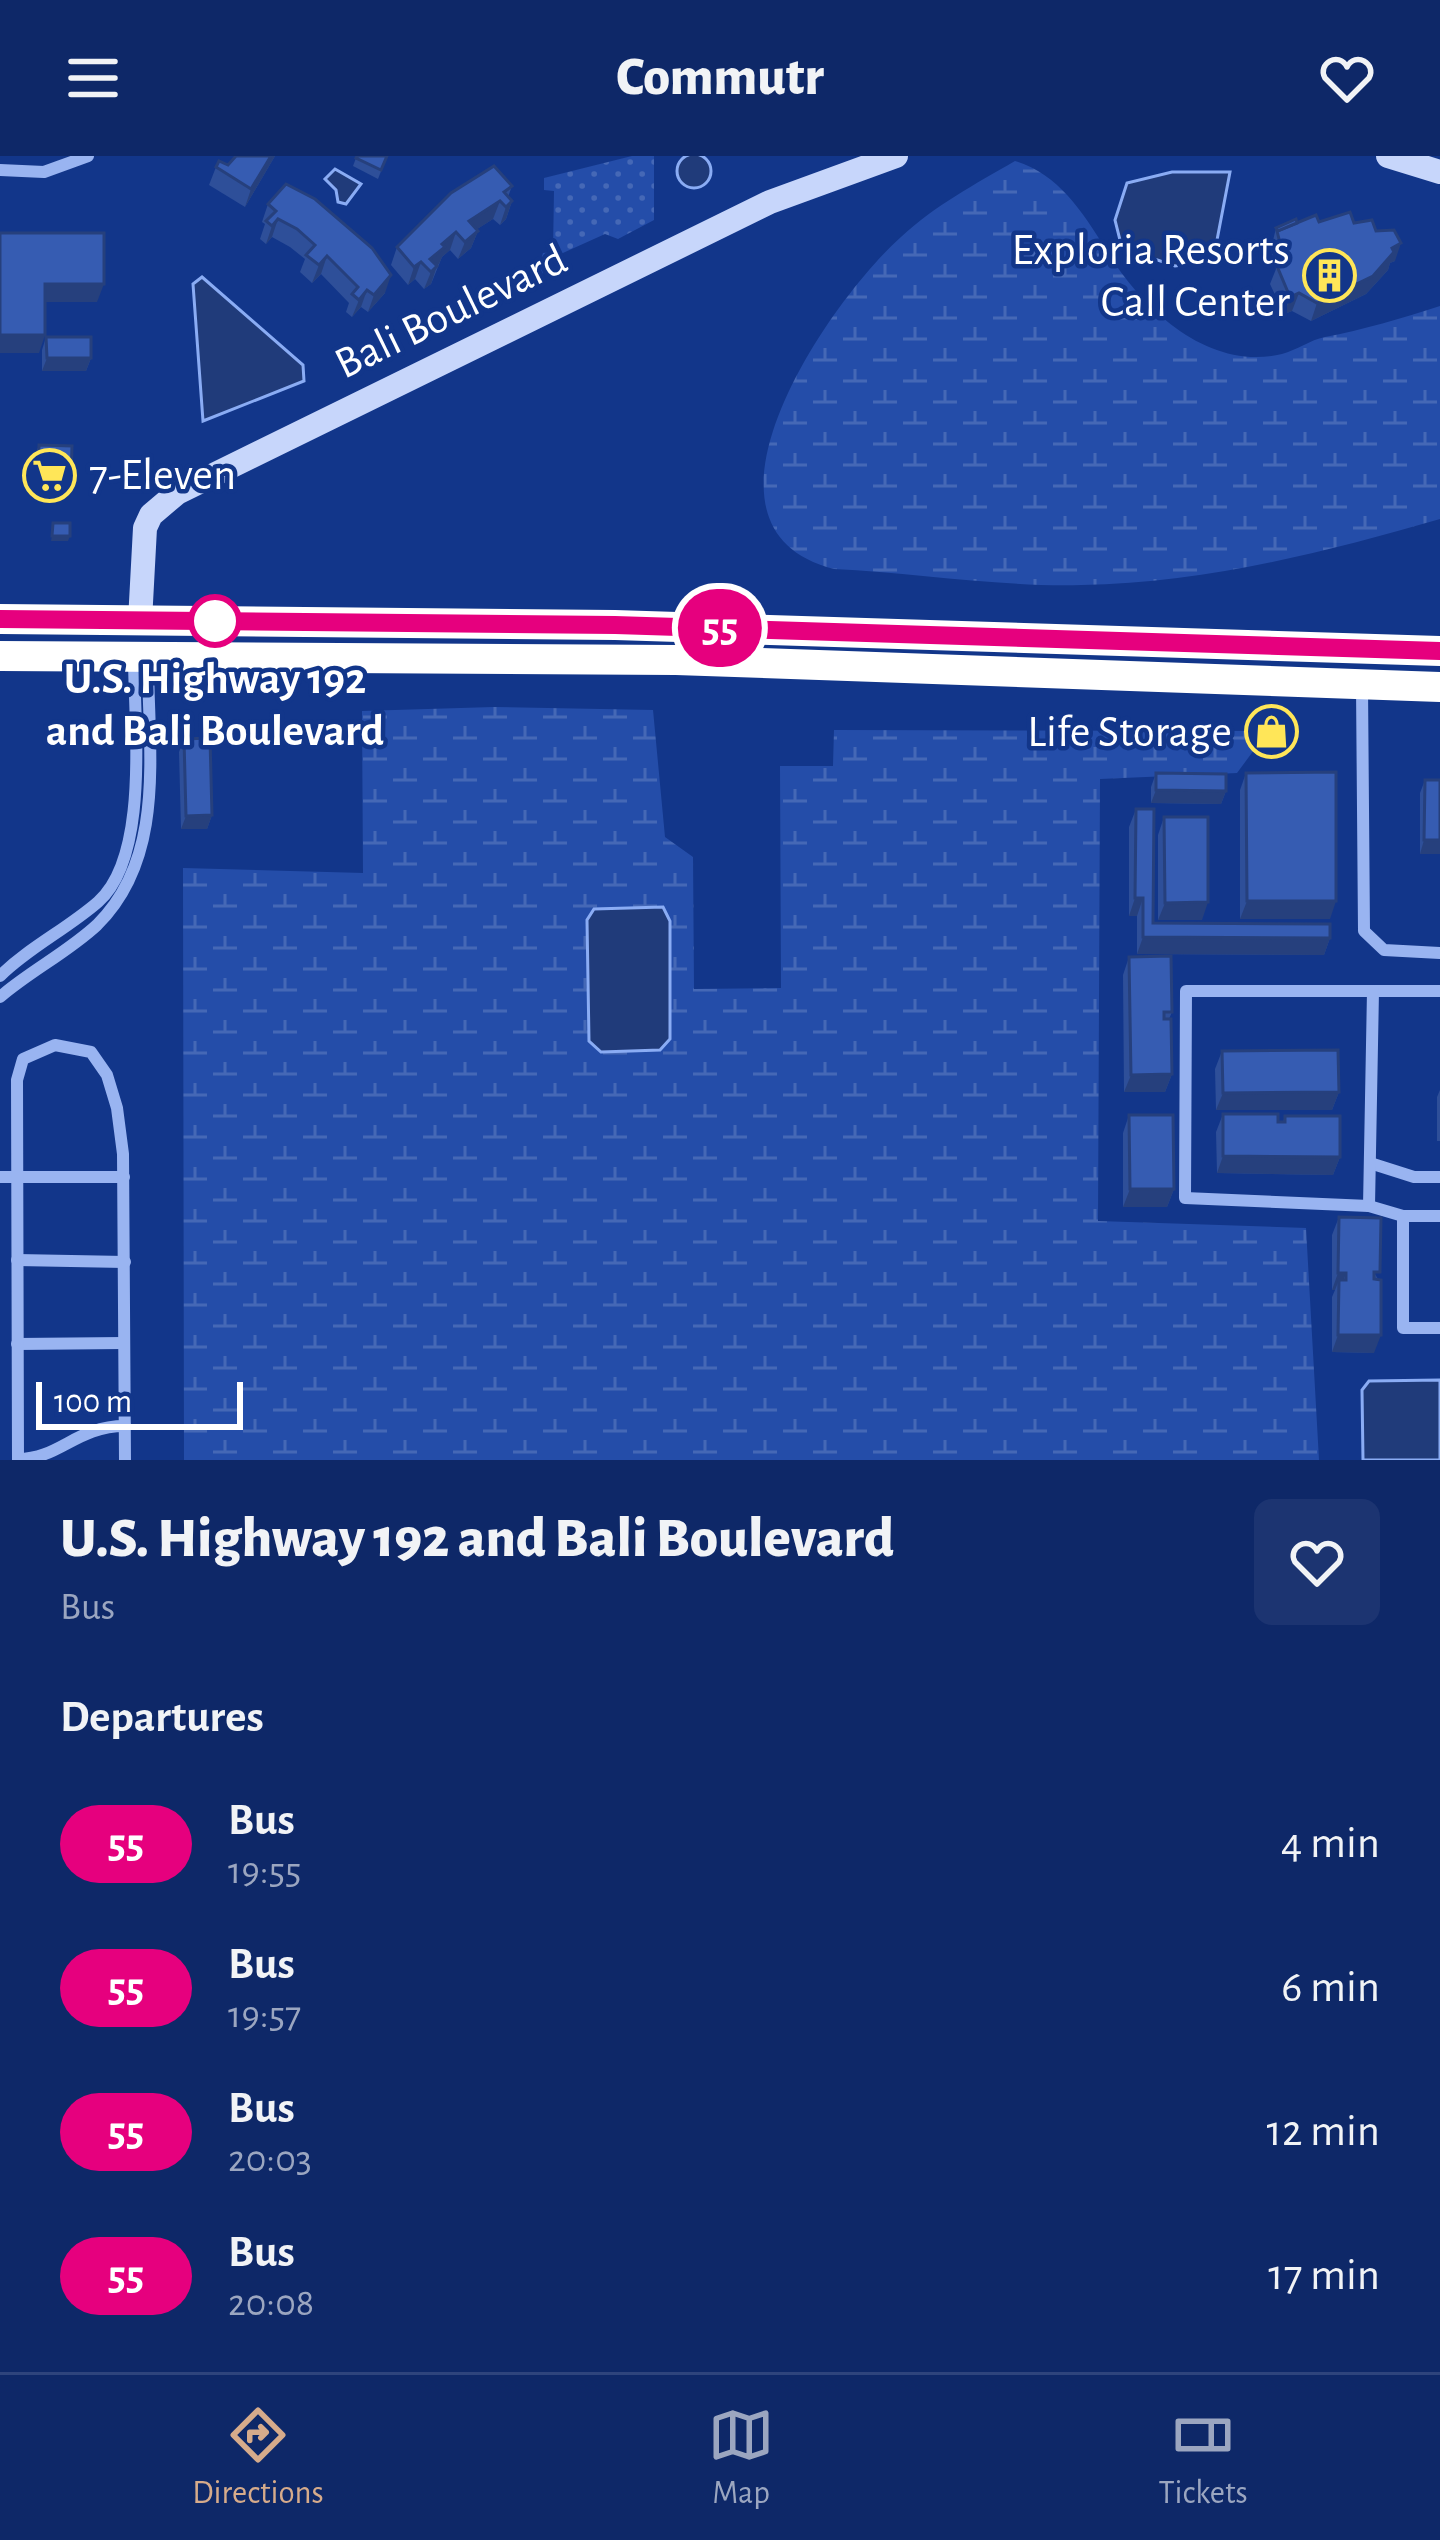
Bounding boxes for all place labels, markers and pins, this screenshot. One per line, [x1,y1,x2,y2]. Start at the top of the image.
place label: Exploria Resorts Call Center [1011,228,1290,325]
building icon: Exploria Resorts Call Center [1301,248,1357,304]
supermarket icon: 7-Eleven [22,447,78,503]
place label: 7-Eleven [89,453,236,498]
marker: U.S. Highway 192 and Bali Boulevard [190,596,240,646]
place label: U.S. Highway 192 and Bali Boulevard [46,657,384,754]
shop icon: Life Storage [1243,704,1299,760]
place label: Life Storage [1027,710,1232,755]

